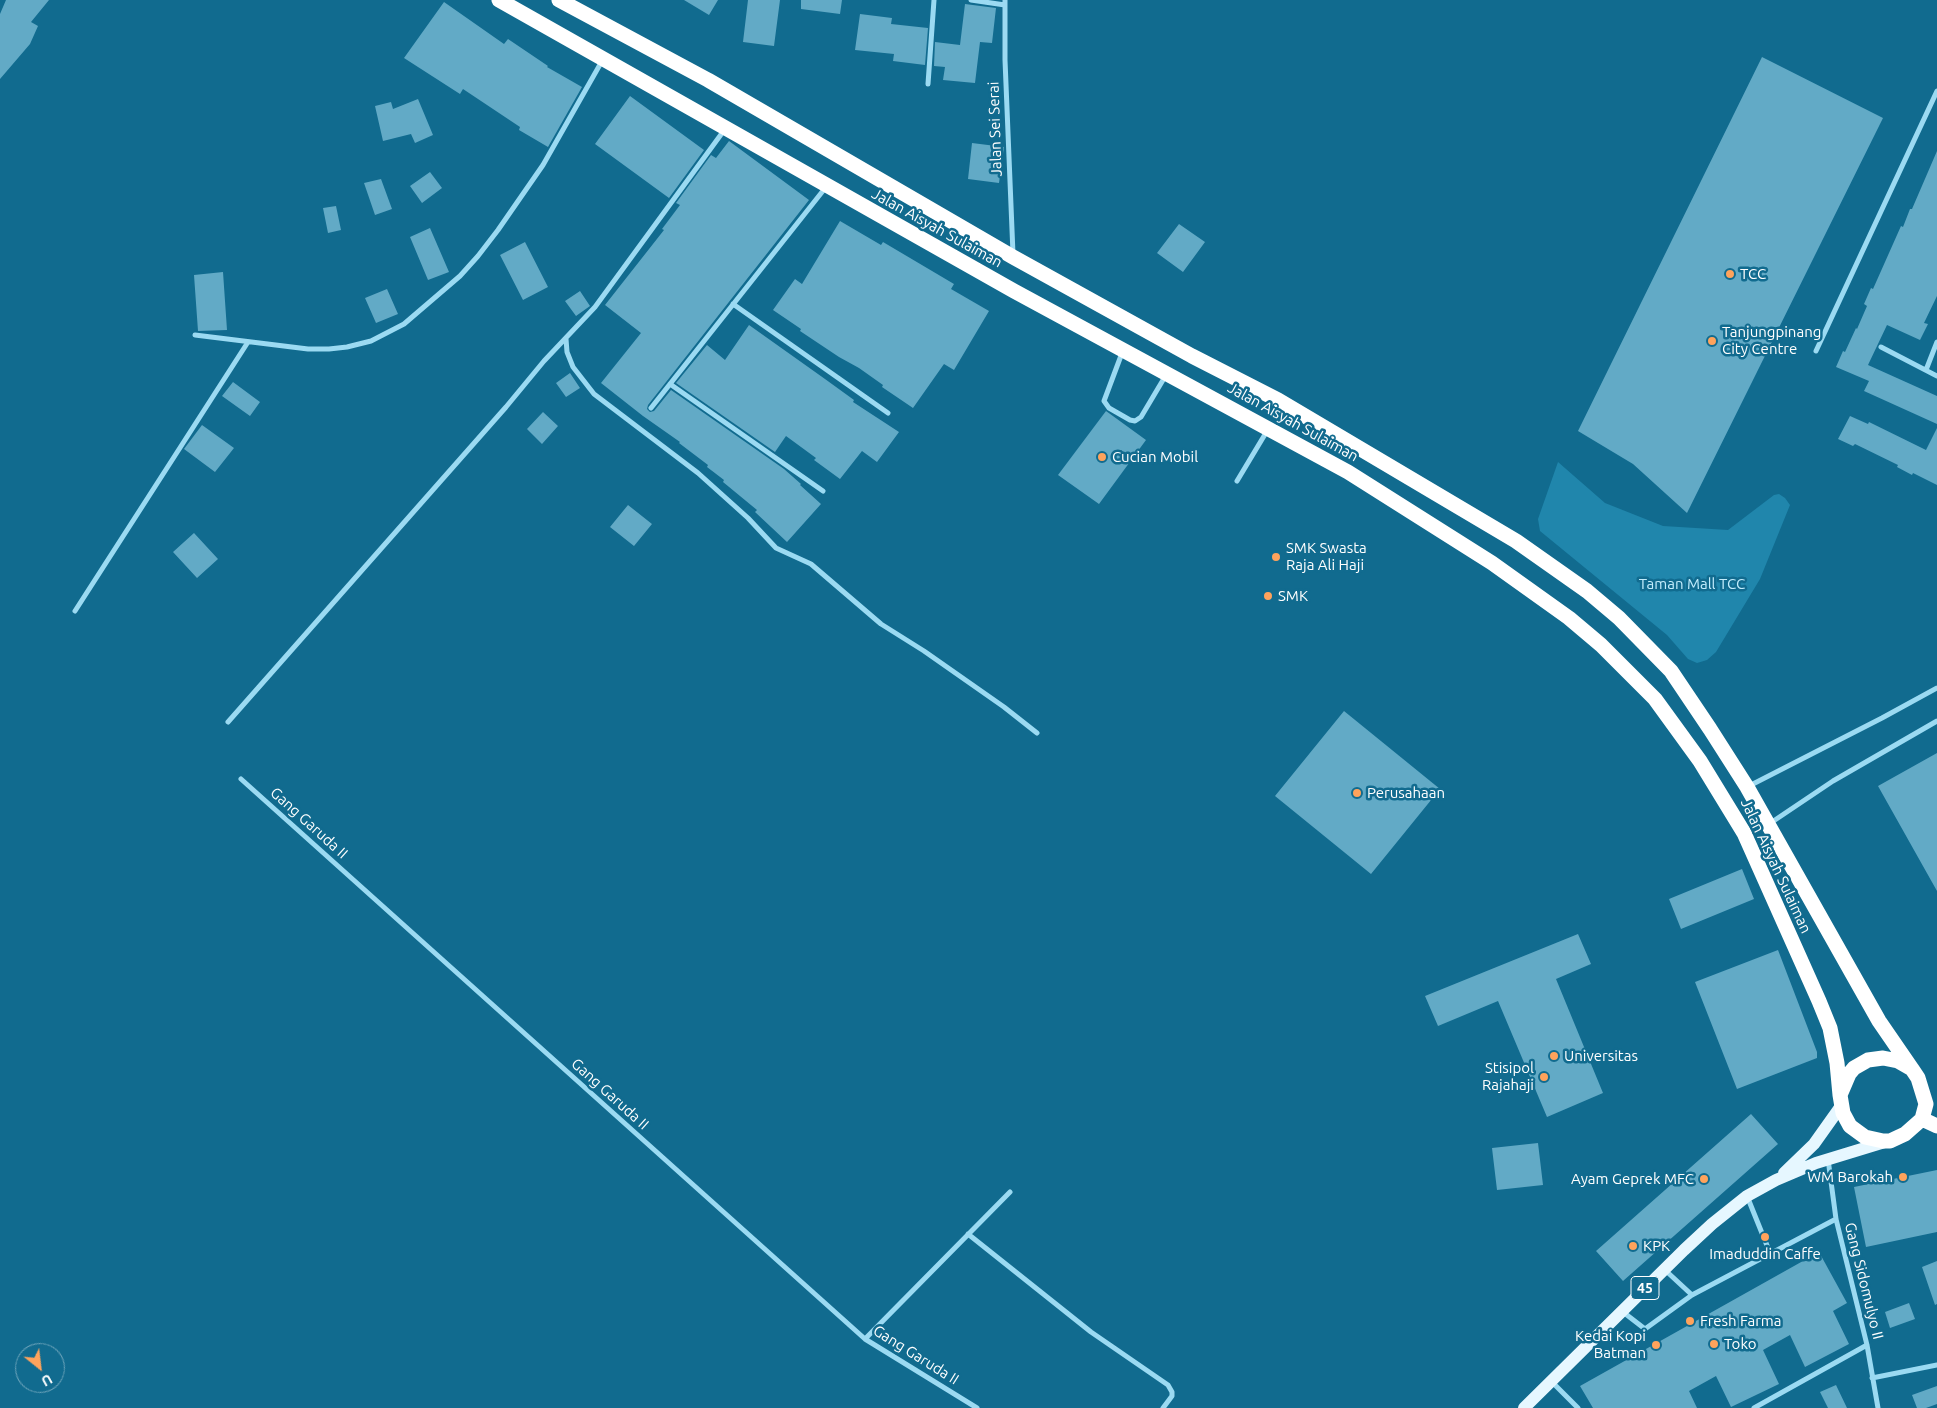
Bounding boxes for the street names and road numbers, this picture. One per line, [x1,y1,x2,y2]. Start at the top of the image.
street label: Jalan Sei Serai [984,81,1006,177]
street label: Jalan Aisyah Sulaiman [869,185,1005,271]
street label: Jalan Aisyah Sulaiman [1225,379,1361,465]
street label: Gang Garuda II [267,784,351,862]
street label: Jalan Aisyah Sulaiman [1737,796,1815,936]
street label: Gang Garuda II [568,1055,652,1133]
street label: Gang Sidomulyo II [1841,1221,1887,1341]
road number: 45 [1631,1276,1659,1300]
street label: Gang Garuda II [870,1321,962,1389]

